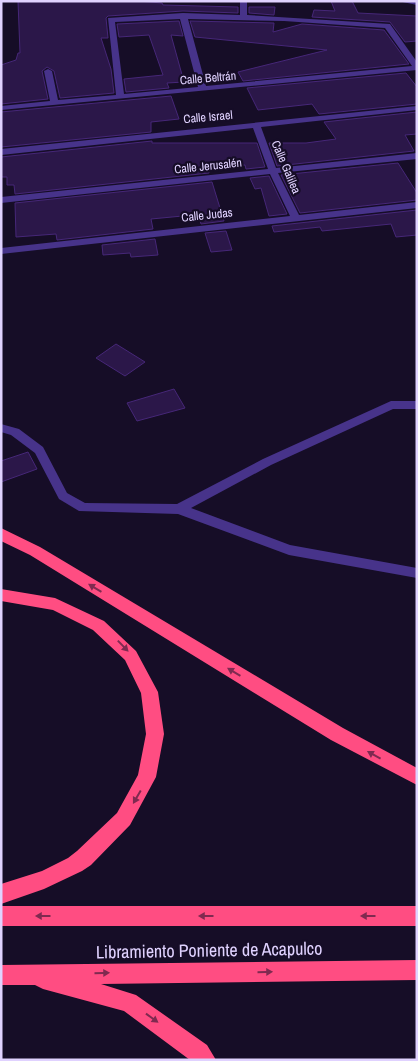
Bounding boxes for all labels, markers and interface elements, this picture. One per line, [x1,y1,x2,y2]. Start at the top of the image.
street label: Calle Beltrán [179,68,237,88]
street label: Calle Israel [183,107,233,127]
street label: Calle Galilea [268,138,305,197]
street label: Calle Jerusalén [173,154,243,178]
street label: Calle Judas [181,204,233,226]
one-way arrow [88,583,101,592]
one-way arrow [117,640,129,652]
one-way arrow [227,668,240,677]
one-way arrow [367,750,380,759]
one-way arrow [132,790,141,803]
one-way arrow [35,912,51,920]
one-way arrow [197,912,213,920]
one-way arrow [360,912,376,920]
street label: Libramiento Poniente de Acapulco [96,936,322,964]
one-way arrow [257,967,273,975]
one-way arrow [95,969,111,977]
one-way arrow [145,1013,158,1023]

